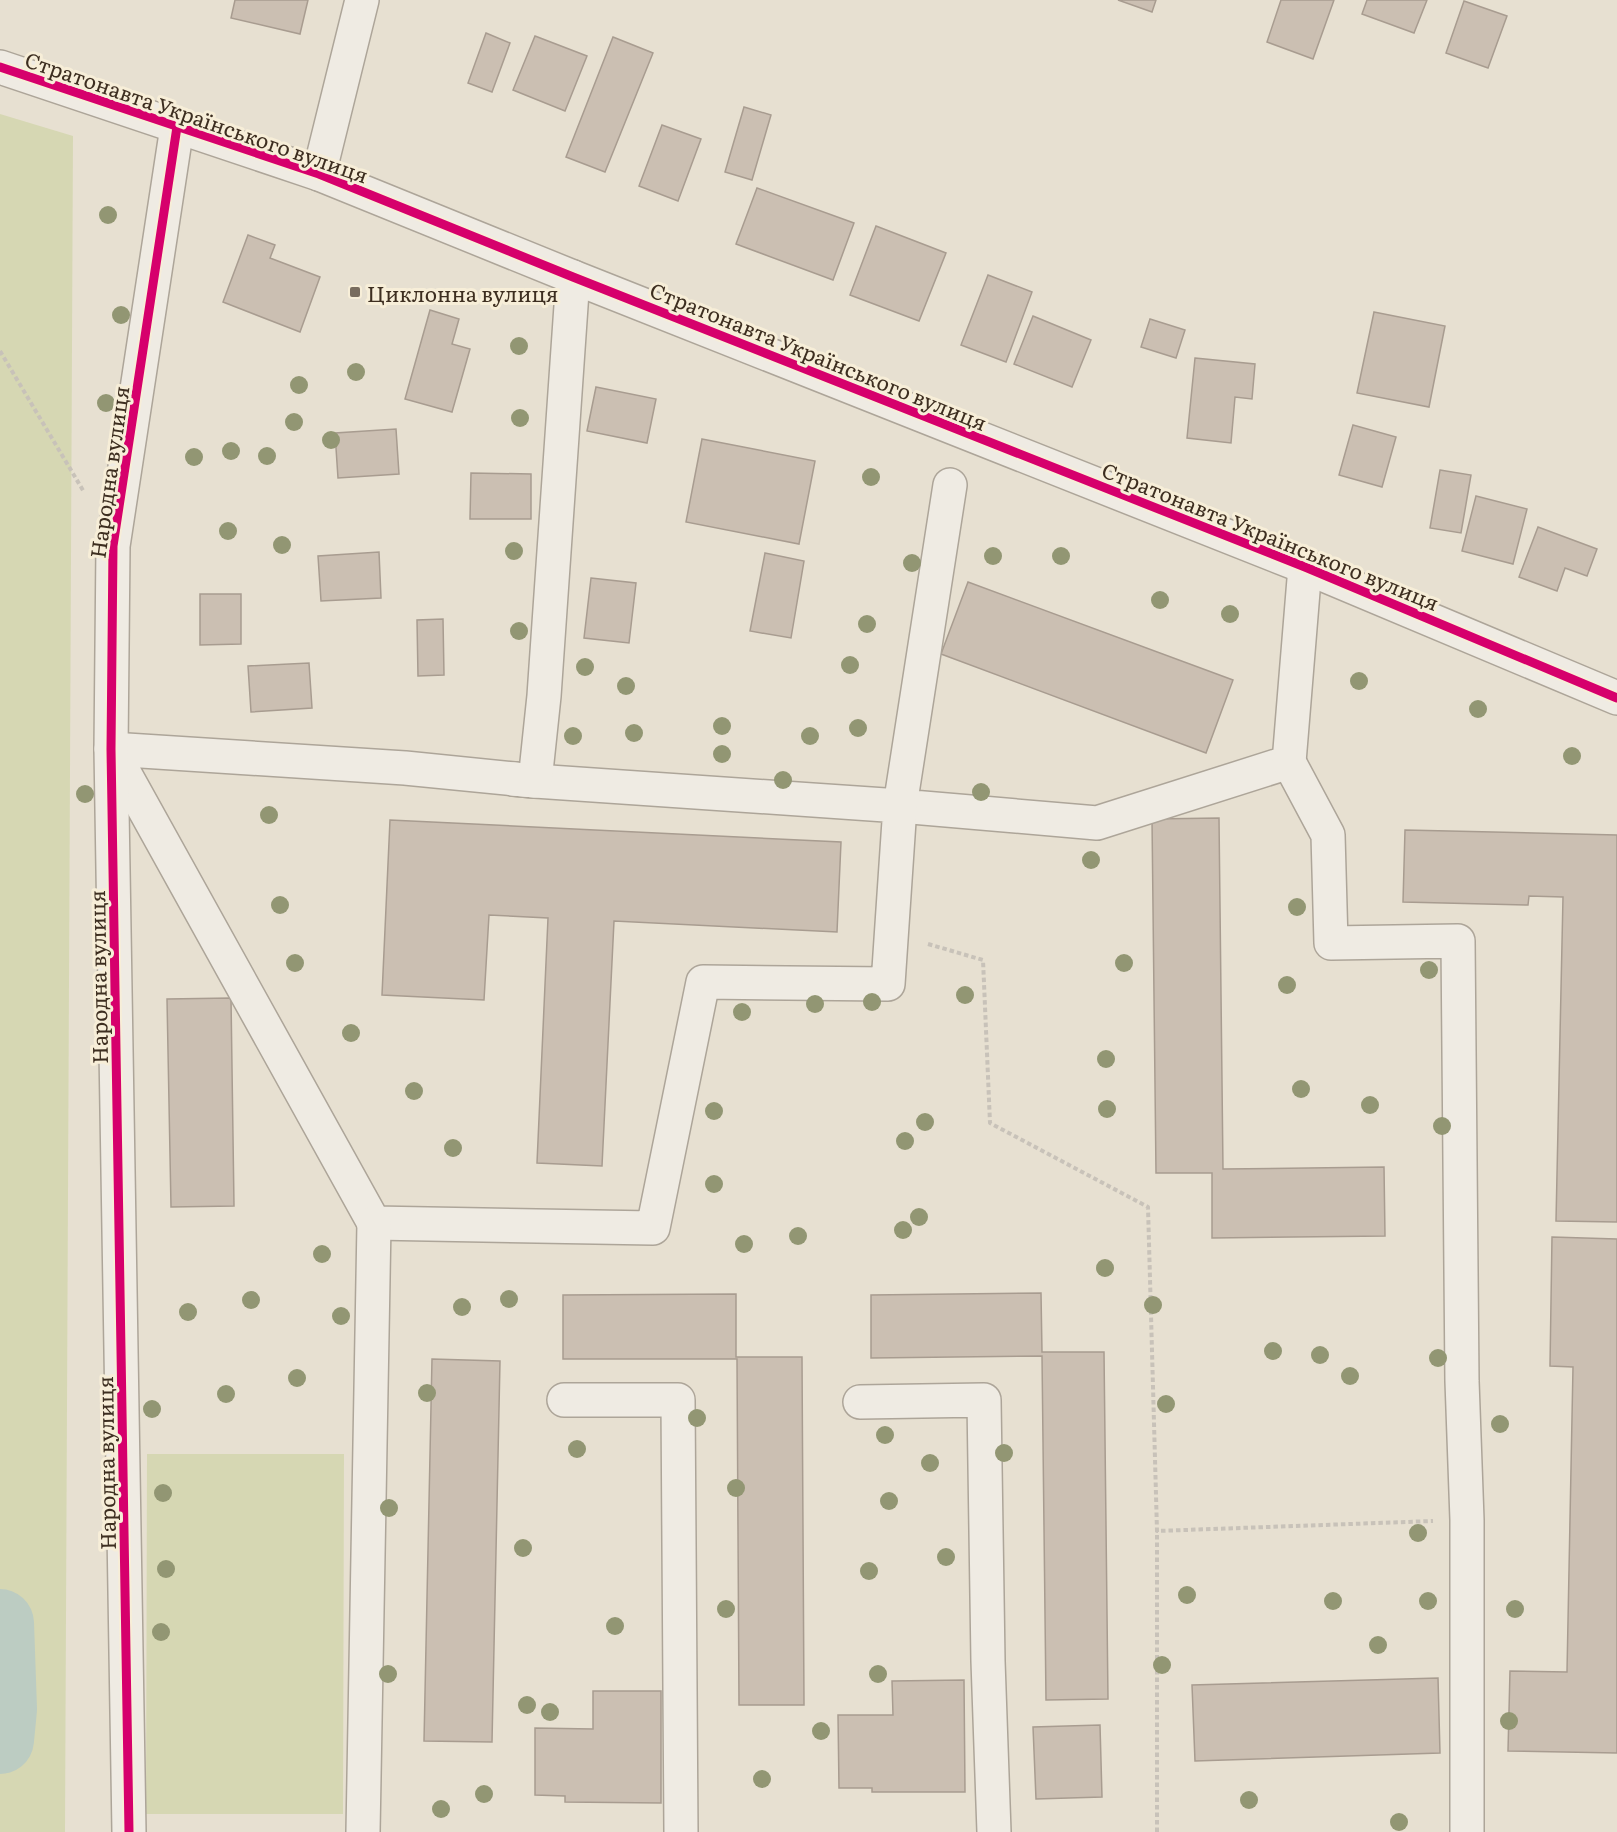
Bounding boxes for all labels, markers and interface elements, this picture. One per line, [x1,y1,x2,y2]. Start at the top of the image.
street label: Стратонавта Українського вулиця [21,43,373,189]
street label: Стратонавта Українського вулиця [646,273,992,437]
place label: Циклонна вулиця [367,277,558,308]
marker: Циклонна вулиця [348,285,362,299]
street label: Народна вулиця [81,384,135,560]
street label: Стратонавта Українського вулиця [1098,453,1444,617]
street label: Народна вулиця [80,890,114,1064]
street label: Народна вулиця [88,1376,122,1550]

